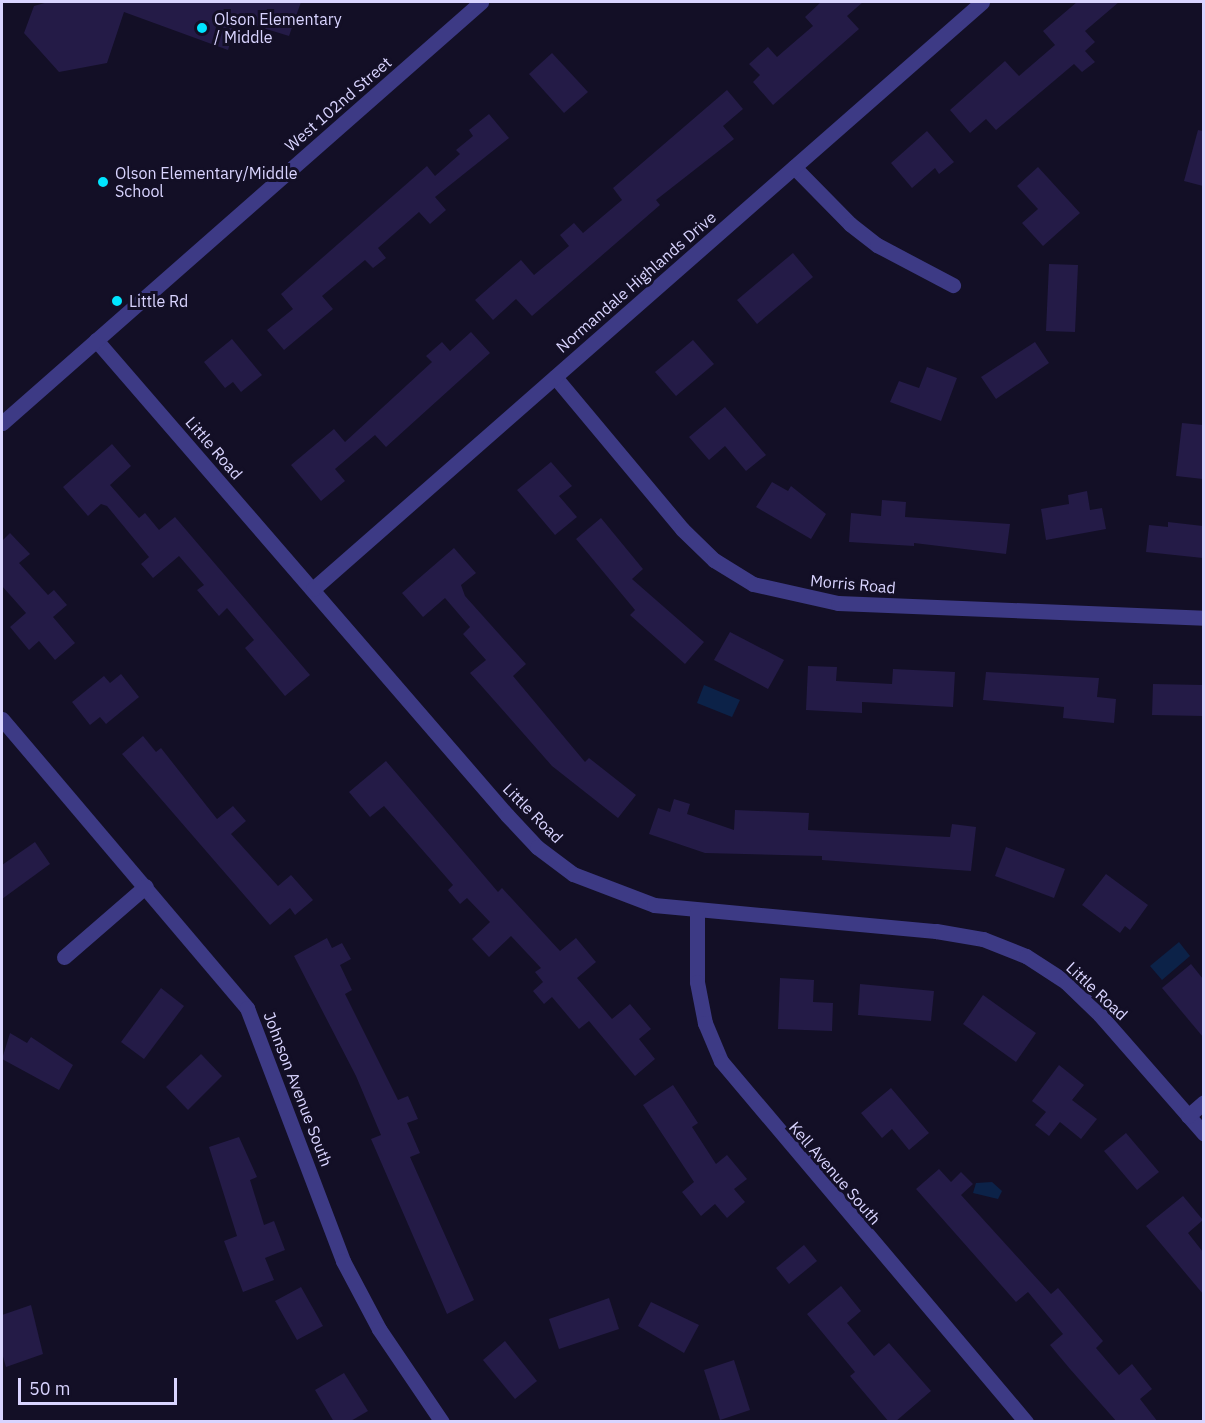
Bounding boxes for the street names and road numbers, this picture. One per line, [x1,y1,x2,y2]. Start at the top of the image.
street label: West 102nd Street [281,53,395,155]
street label: Normandale Highlands Drive [552,207,720,357]
street label: Little Road [182,413,246,483]
street label: Morris Road [809,571,897,597]
street label: Little Road [499,779,567,847]
street label: Little Road [1062,958,1132,1024]
street label: Johnson Avenue South [260,1009,336,1169]
street label: Kell Avenue South [785,1118,885,1228]

